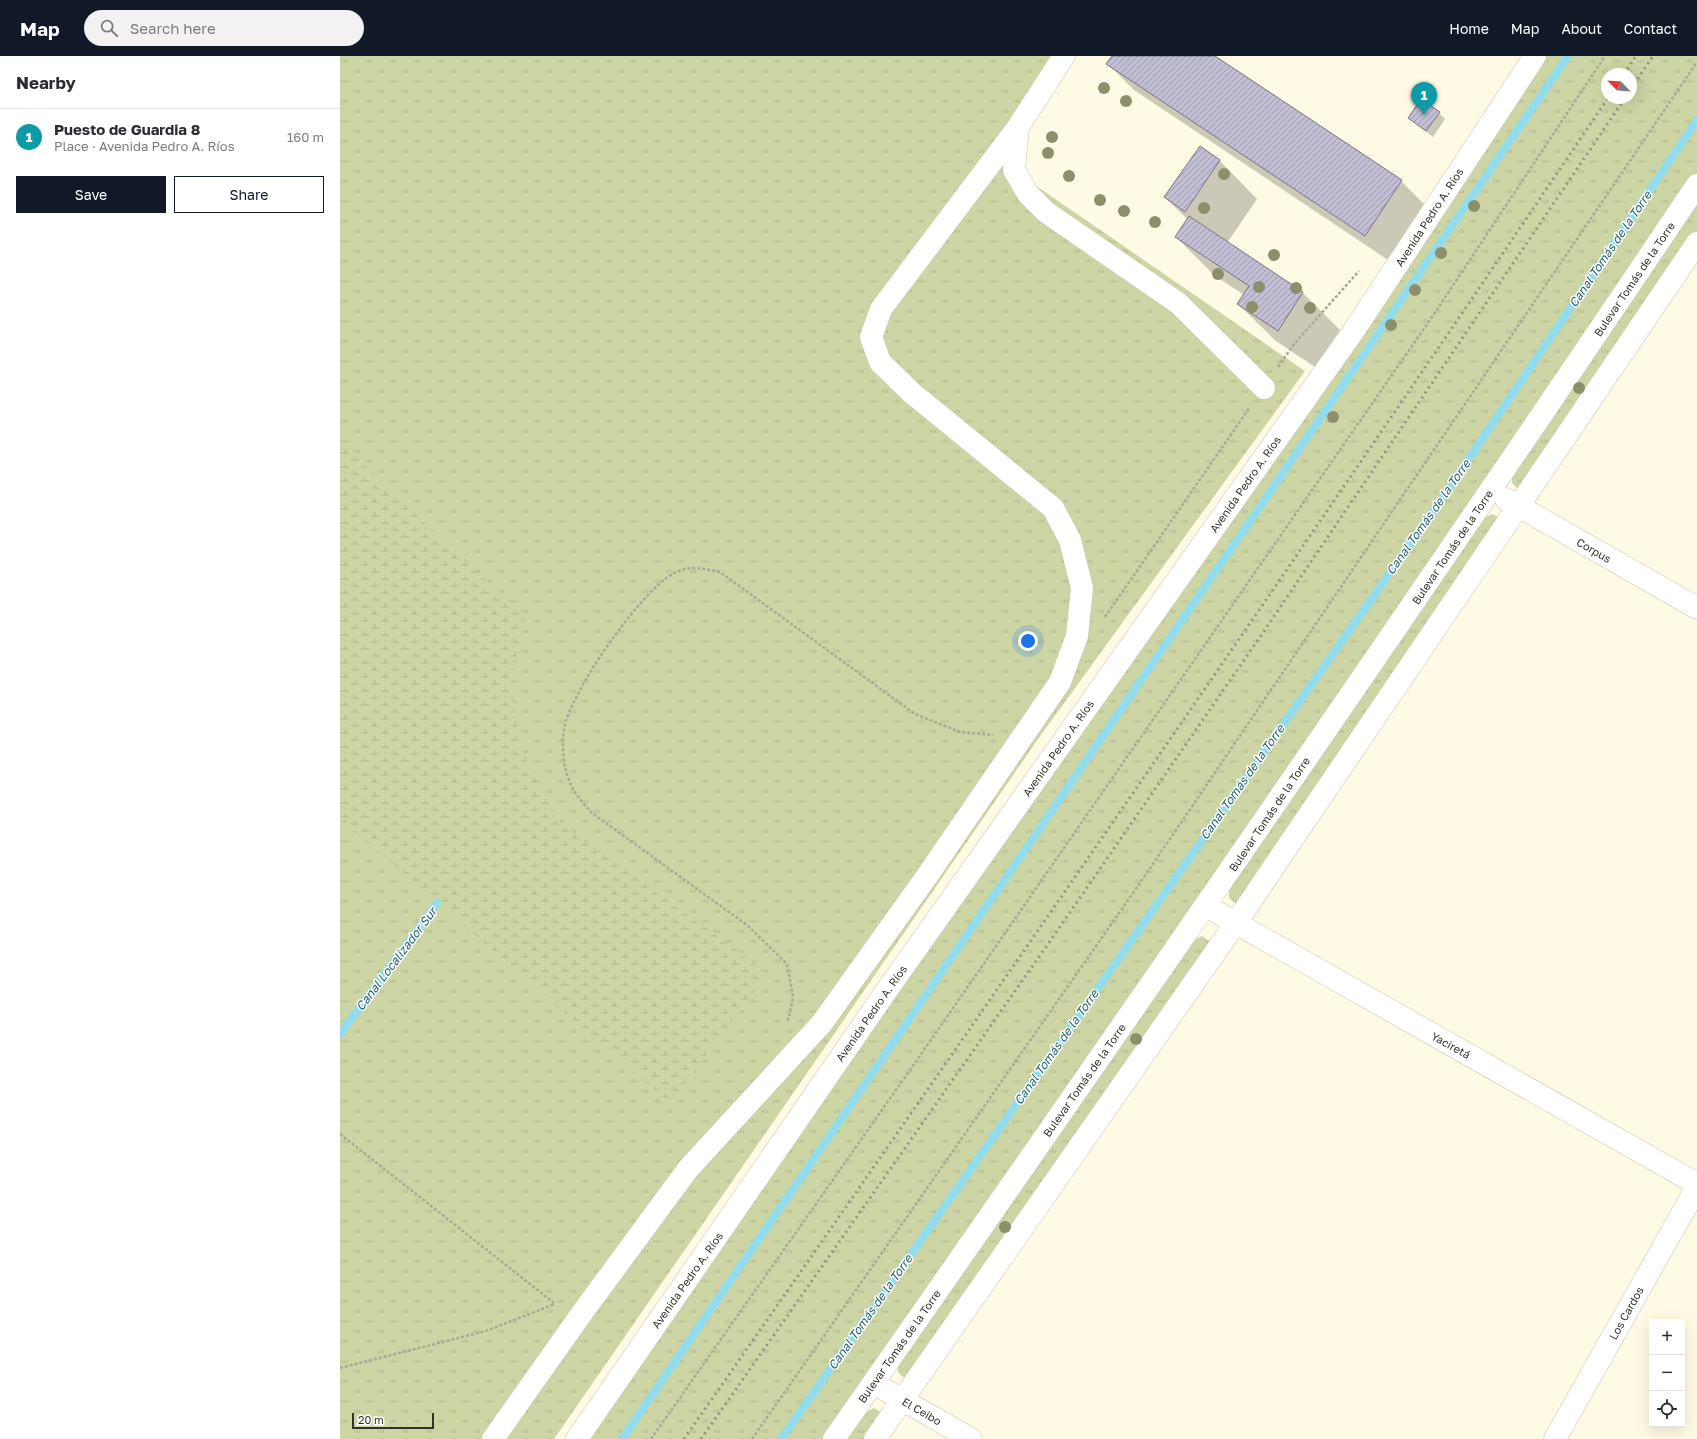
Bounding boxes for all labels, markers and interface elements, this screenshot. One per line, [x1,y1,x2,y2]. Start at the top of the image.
search box [84,10,364,46]
text: Map [20,17,60,40]
icon: search [98,17,120,39]
text: Search here [130,19,216,37]
text: Home [1449,20,1489,37]
text: Map [1511,20,1539,37]
text: About [1561,20,1602,37]
text: Contact [1624,20,1677,37]
north arrow [1601,68,1637,104]
text: Nearby [16,72,76,93]
pin: 1 [1411,82,1437,115]
text: Puesto de Guardia 8 [54,120,200,138]
text: 1 [26,129,32,145]
text: 160 m [287,129,324,145]
text: Place · Avenida Pedro A. Ríos [54,138,235,154]
street label: Avenida Pedro A. Ríos [1392,165,1466,269]
button: Save [16,176,166,213]
button: Share [174,176,324,213]
water label: Canal Tomás de la Torre [1565,187,1655,310]
street label: Bulevar Tomás de la Torre [1591,219,1677,339]
street label: Avenida Pedro A. Ríos [1207,433,1283,535]
water label: Canal Tomás de la Torre [1383,456,1474,577]
street label: Bulevar Tomás de la Torre [1409,487,1495,607]
street label: Corpus [1574,535,1614,565]
your location [1018,631,1038,651]
street label: Avenida Pedro A. Ríos [1020,697,1096,799]
water label: Canal Tomás de la Torre [1197,721,1288,842]
street label: Bulevar Tomás de la Torre [1226,754,1312,874]
water label: Canal Localizador Sur [352,903,441,1013]
street label: Avenida Pedro A. Ríos [833,962,909,1064]
water label: Canal Tomás de la Torre [1011,986,1102,1107]
street label: Bulevar Tomás de la Torre [1040,1021,1128,1139]
street label: Yaciretá [1429,1029,1473,1061]
street label: Avenida Pedro A. Ríos [649,1229,725,1331]
water label: Canal Tomás de la Torre [825,1251,916,1372]
street label: Los Cardos [1606,1284,1646,1342]
street label: Bulevar Tomás de la Torre [855,1287,943,1405]
map controls [1649,1319,1685,1427]
button: + [1649,1319,1685,1355]
button: − [1649,1355,1685,1391]
button: locate [1649,1391,1685,1427]
street label: El Ceibo [900,1395,944,1428]
scale bar [352,1411,434,1430]
text: 20 m [358,1413,384,1426]

